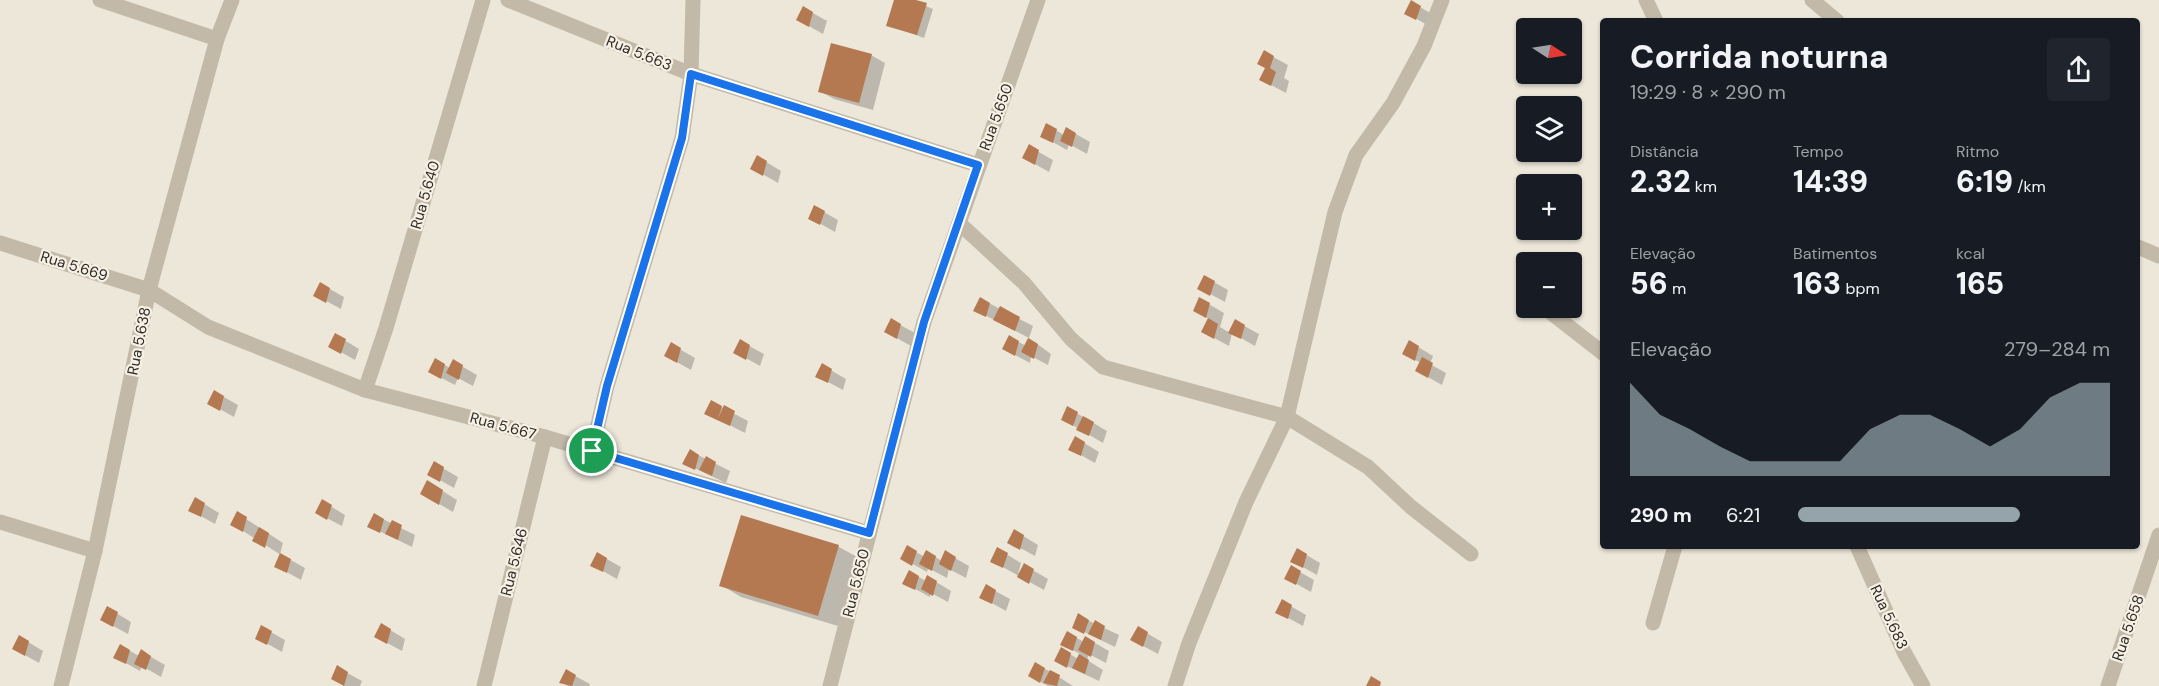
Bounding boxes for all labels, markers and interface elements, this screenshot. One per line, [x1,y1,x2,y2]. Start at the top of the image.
north arrow [1516,18,1582,84]
map controls [1516,18,1582,318]
street label: Rua 5.663 [603,31,675,75]
text: Corrida noturna [1630,35,1888,78]
button: share [2047,38,2110,101]
text: 19:29 · 8 × 290 m [1630,79,1786,105]
street label: Rua 5.650 [975,81,1017,153]
button: layers [1516,96,1582,162]
text: Distância [1630,141,1698,162]
text: Tempo [1793,141,1843,162]
text: Ritmo [1956,141,1999,162]
street label: Rua 5.640 [406,159,444,231]
text: 2.32 [1630,162,1691,201]
text: 14:39 [1793,162,1868,201]
text: 6:19 [1956,162,2013,201]
button: + [1516,174,1582,240]
text: km [1691,176,1717,197]
text: /km [2013,176,2046,197]
text: Elevação [1630,243,1695,264]
text: Batimentos [1793,243,1877,264]
text: kcal [1956,243,1985,264]
street label: Rua 5.669 [38,246,110,286]
button: − [1516,252,1582,318]
text: 56 [1630,264,1668,303]
text: 163 [1793,264,1841,303]
text: 165 [1956,264,2004,303]
text: m [1668,278,1686,299]
text: bpm [1841,278,1880,299]
street label: Rua 5.638 [123,305,155,377]
text: Elevação [1630,336,1712,362]
text: 279–284 m [2004,336,2110,362]
street label: Rua 5.667 [468,408,538,444]
pin [566,425,617,476]
icon: arrive [575,434,608,467]
text: 290 m [1630,502,1692,528]
text: 6:21 [1726,502,1760,528]
street label: Rua 5.646 [496,526,532,598]
street label: Rua 5.650 [838,547,874,619]
street label: Rua 5.683 [1865,582,1913,652]
street label: Rua 5.658 [2107,592,2149,664]

